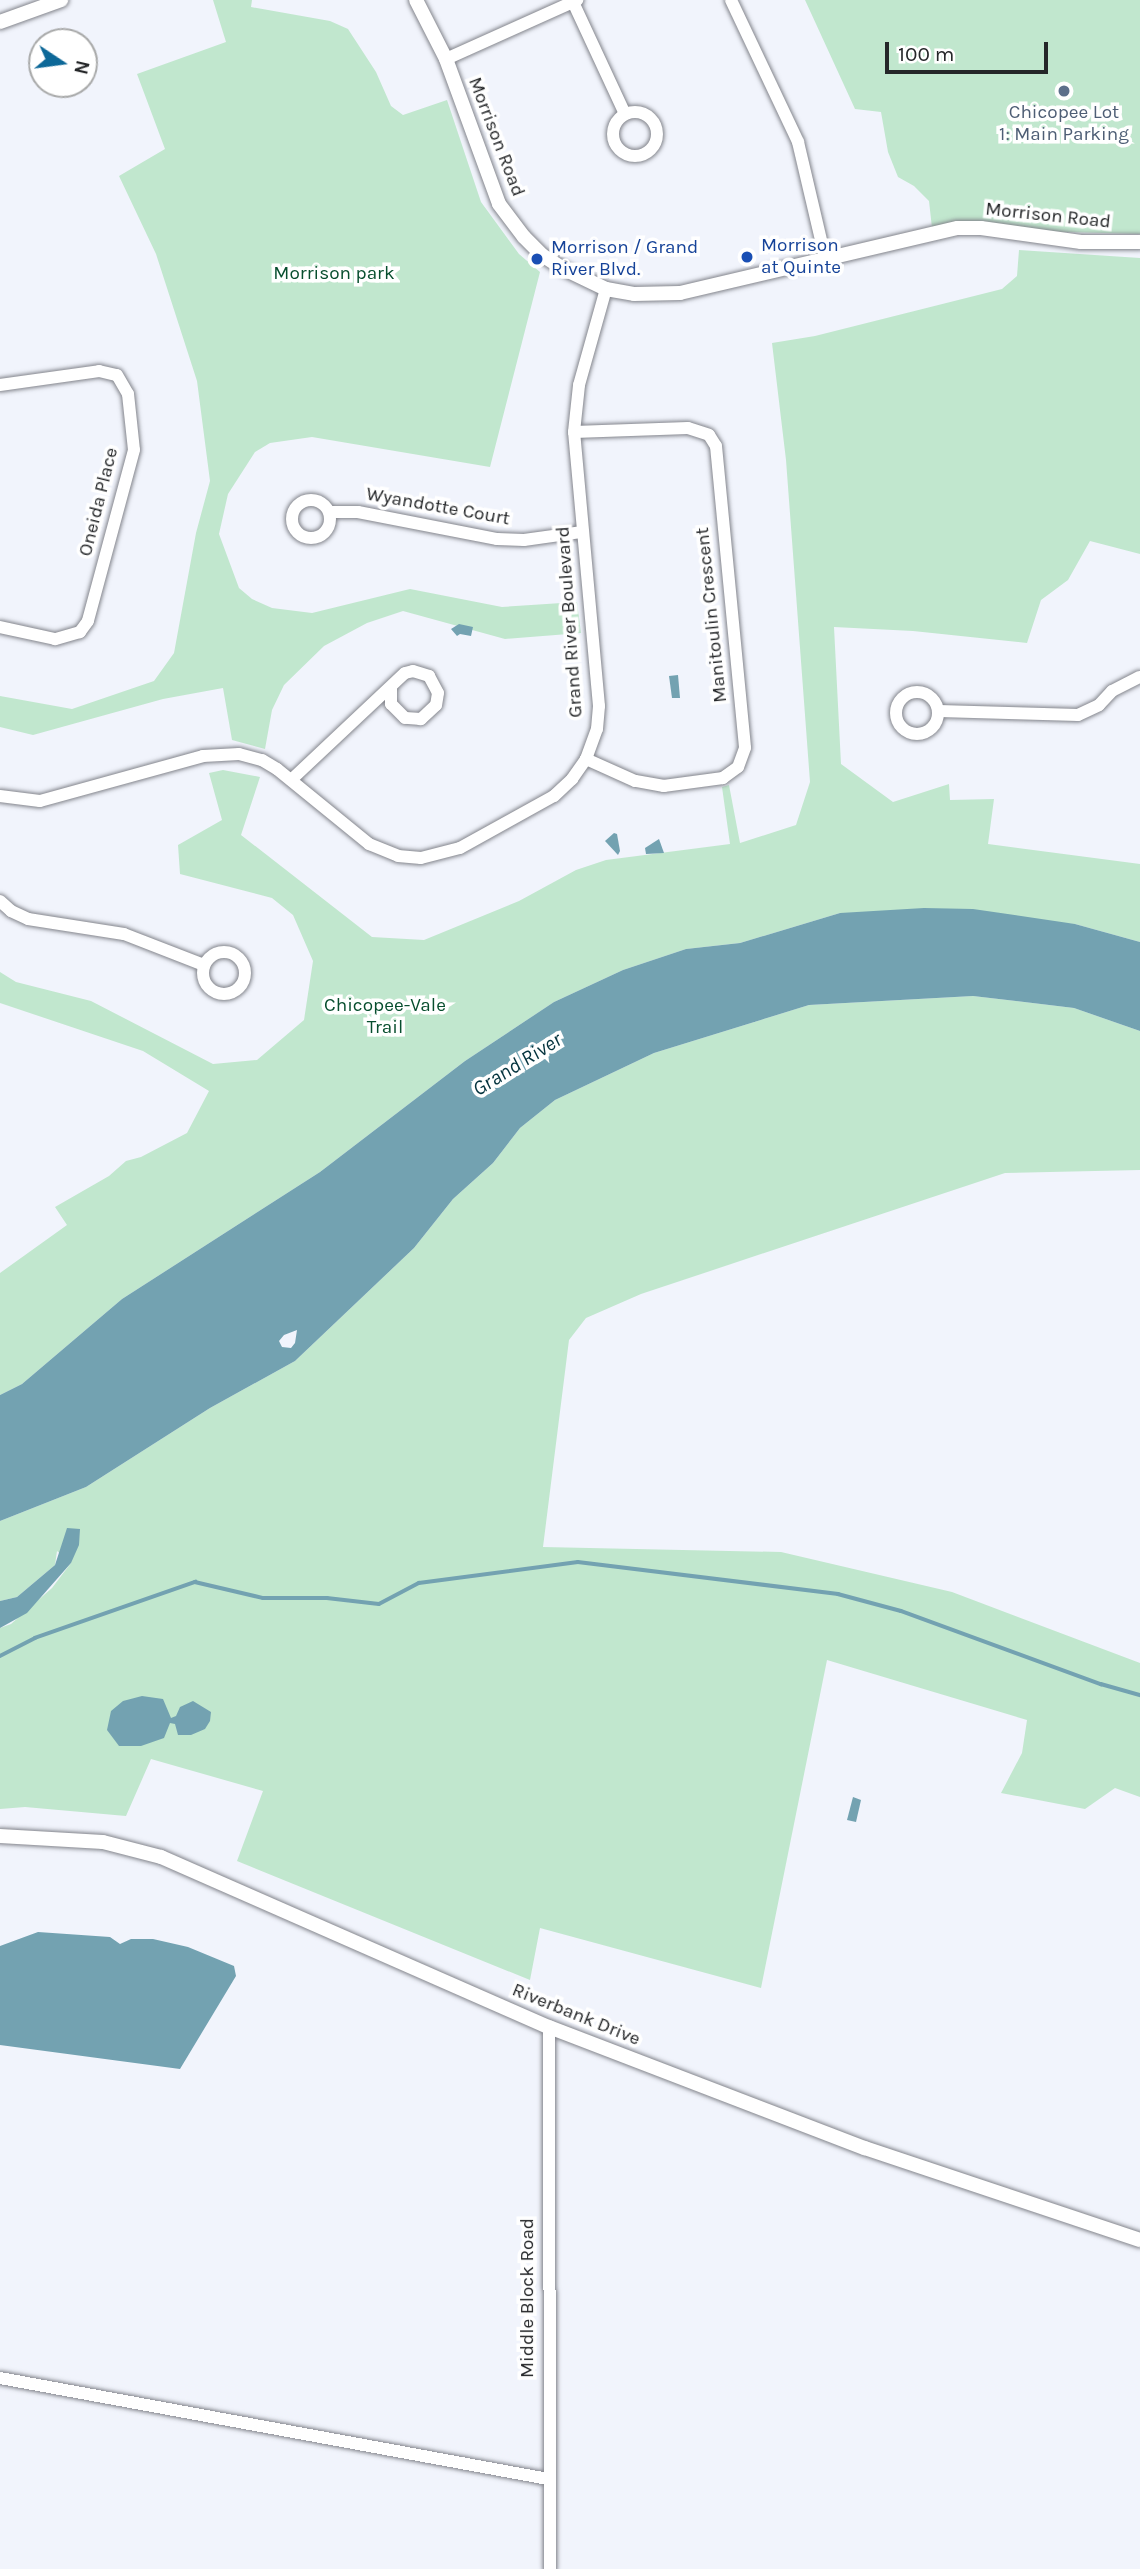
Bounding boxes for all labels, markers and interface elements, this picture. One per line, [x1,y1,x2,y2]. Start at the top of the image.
north arrow [28,28,98,98]
scale bar [888,28,1051,72]
text: 100 m [898,42,955,66]
text: N [69,58,94,76]
street label: Morrison Road [463,74,529,200]
marker: Chicopee Lot 1: Main Parking [1056,83,1072,99]
place label: Chicopee Lot 1: Main Parking [999,102,1129,146]
street label: Morrison Road [984,198,1112,234]
place label: Morrison at Quinte [761,235,841,279]
place label: Morrison / Grand River Blvd. [551,237,698,281]
marker: Morrison at Quinte [739,249,755,265]
marker: Morrison / Grand River Blvd. [529,251,545,267]
park label: Morrison park [273,263,395,285]
street label: Oneida Place [74,445,124,559]
street label: Wyandotte Court [364,483,512,531]
street label: Grand River Boulevard [552,526,588,718]
street label: Manitoulin Crescent [691,526,733,704]
park label: Chicopee-Vale Trail [324,995,446,1039]
water label: Grand River [468,1027,566,1101]
street label: Riverbank Drive [509,1979,643,2051]
street label: Middle Block Road [517,2218,539,2378]

